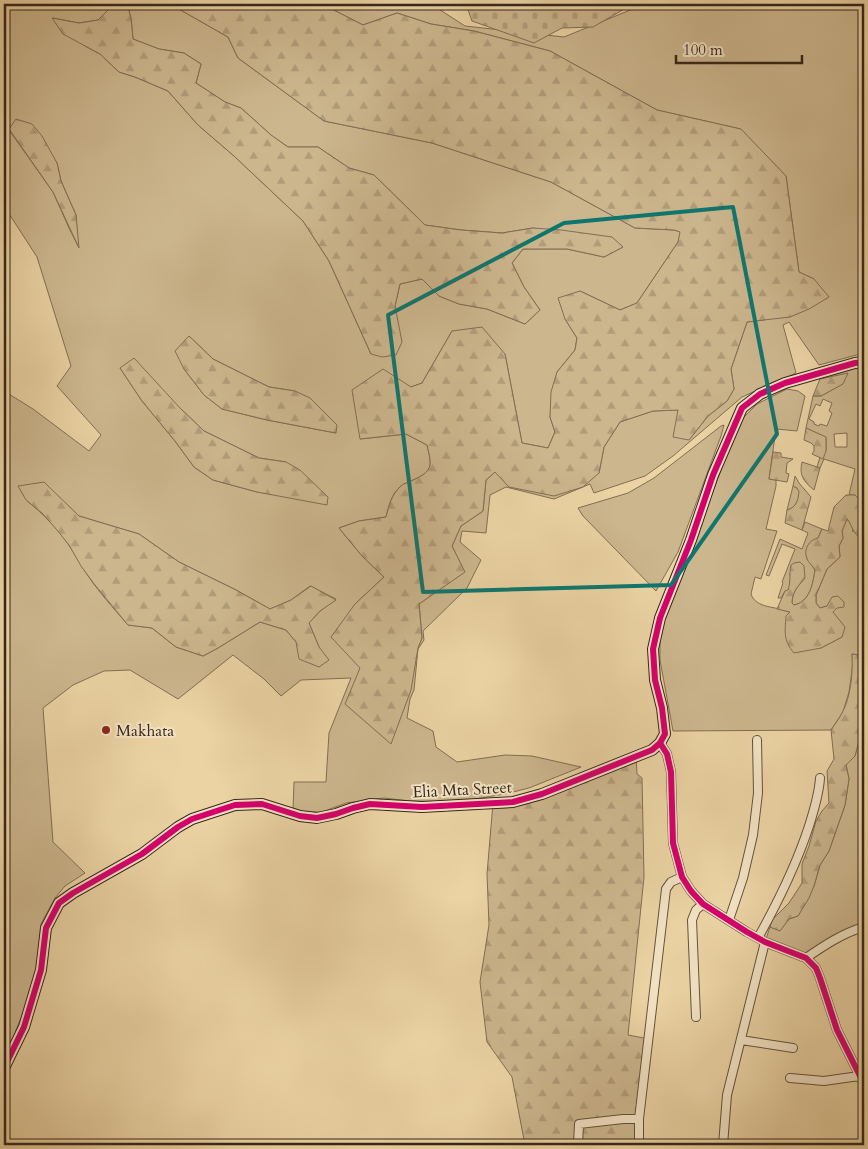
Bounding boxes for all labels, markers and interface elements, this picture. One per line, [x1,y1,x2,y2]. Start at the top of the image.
scale bar [676,32,802,64]
text: 100 m [683,40,723,60]
place label: Makhata [116,720,174,742]
marker: Makhata [100,724,112,736]
street label: Elia Mta Street [412,776,512,804]

